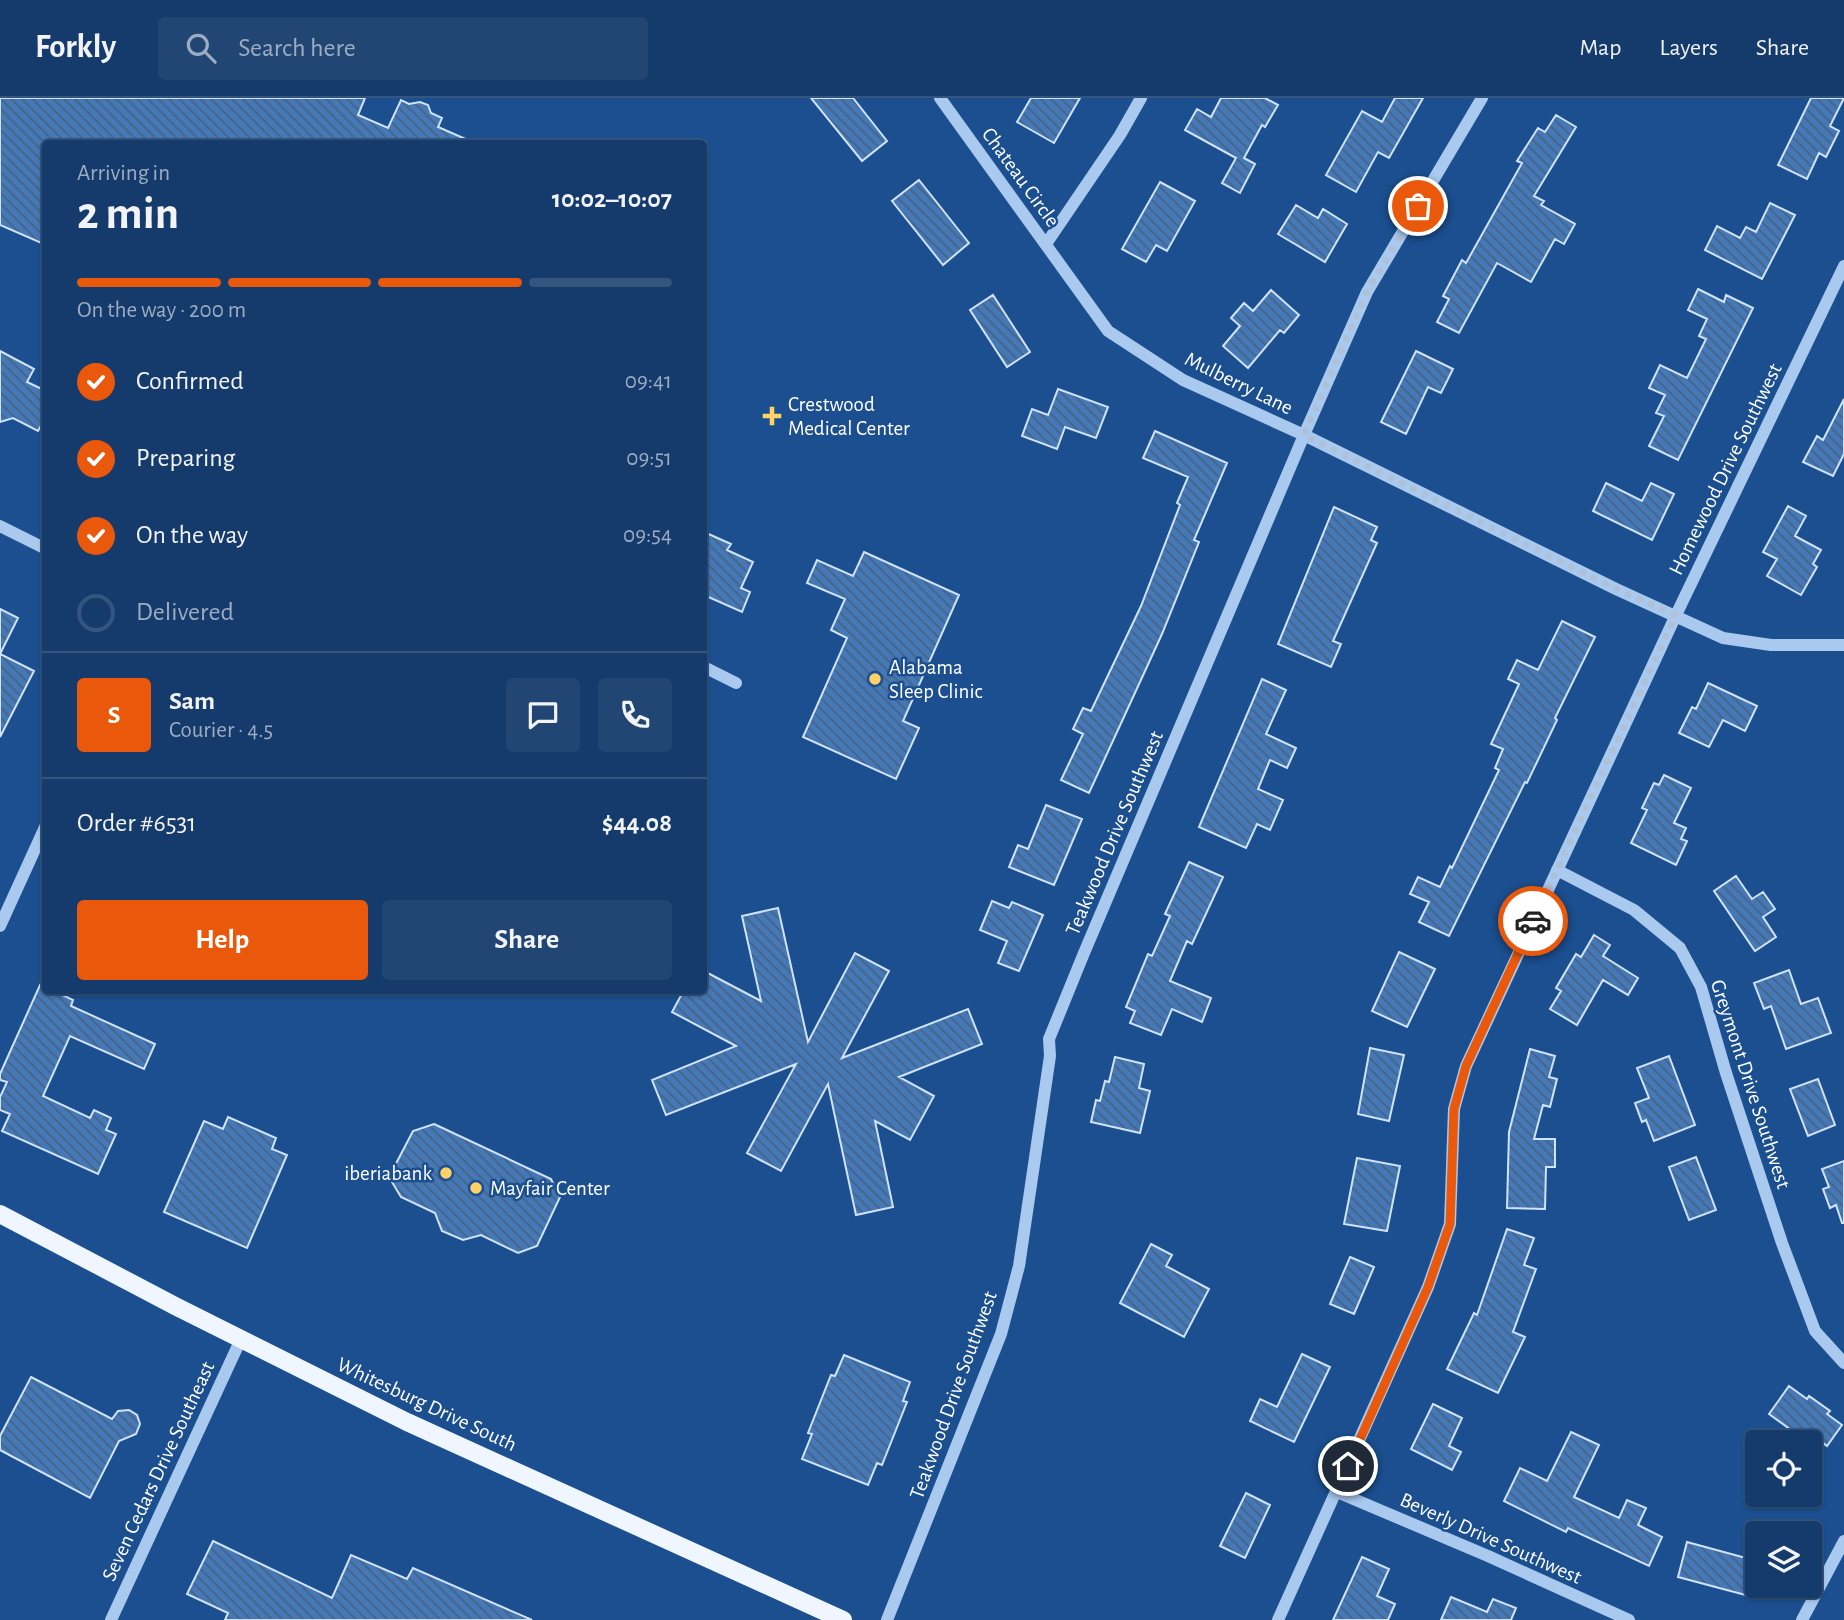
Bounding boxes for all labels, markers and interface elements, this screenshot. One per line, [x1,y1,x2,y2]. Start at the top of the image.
search box [158,17,648,80]
icon: search [182,29,220,67]
text: Forkly [35,31,116,64]
text: Search here [238,35,356,61]
text: Map [1579,36,1621,60]
text: Layers [1659,36,1718,60]
text: Share [1756,36,1809,60]
street label: Chateau Circle [978,124,1064,231]
text: Arriving in [77,162,170,185]
pin [1388,176,1448,236]
text: 10:02–10:07 [552,186,672,212]
icon: bag [1399,187,1437,225]
text: 2 min [77,191,179,237]
text: On the way · 200 m [77,299,246,322]
street label: Mulberry Lane [1181,348,1296,419]
street label: Homewood Drive Southwest [1665,360,1786,578]
icon: check [77,363,115,401]
text: Confirmed [136,368,244,394]
text: 09:41 [625,370,672,393]
place label: Crestwood Medical Center [788,394,910,439]
marker: Crestwood Medical Center [762,406,782,426]
icon: check [77,440,115,478]
text: Preparing [136,445,235,471]
text: 09:51 [626,447,672,470]
icon: check [77,517,115,555]
text: On the way [136,522,248,548]
text: 09:54 [623,524,672,547]
text: Delivered [136,599,234,625]
place label: Alabama Sleep Clinic [889,657,983,702]
marker: Alabama Sleep Clinic [867,671,883,687]
button: chat [506,678,580,752]
button: phone [598,678,672,752]
text: Sam [169,688,215,714]
text: S [108,702,120,728]
text: Courier · 4.5 [169,719,273,742]
street label: Teakwood Drive Southwest [1062,728,1167,938]
text: Order #6531 [77,810,196,836]
text: $44.08 [602,810,672,836]
courier [1498,886,1568,956]
button: Help [77,900,368,980]
button: Share [382,900,672,980]
icon: car [1514,902,1552,940]
street label: Greymont Drive Southwest [1707,977,1794,1192]
place label: iberiabank [344,1163,432,1184]
marker: iberiabank [438,1165,454,1181]
place label: Mayfair Center [490,1178,610,1199]
marker: Mayfair Center [468,1180,484,1196]
street label: Teakwood Drive Southwest [906,1288,1001,1502]
street label: Whitesburg Drive South [334,1354,520,1455]
street label: Seven Cedars Drive Southeast [98,1358,219,1584]
map controls [1745,1430,1822,1598]
button: locate [1745,1430,1822,1507]
pin [1318,1436,1378,1496]
icon: home [1329,1447,1367,1485]
street label: Beverly Drive Southwest [1397,1489,1585,1588]
button: layers [1745,1521,1822,1598]

